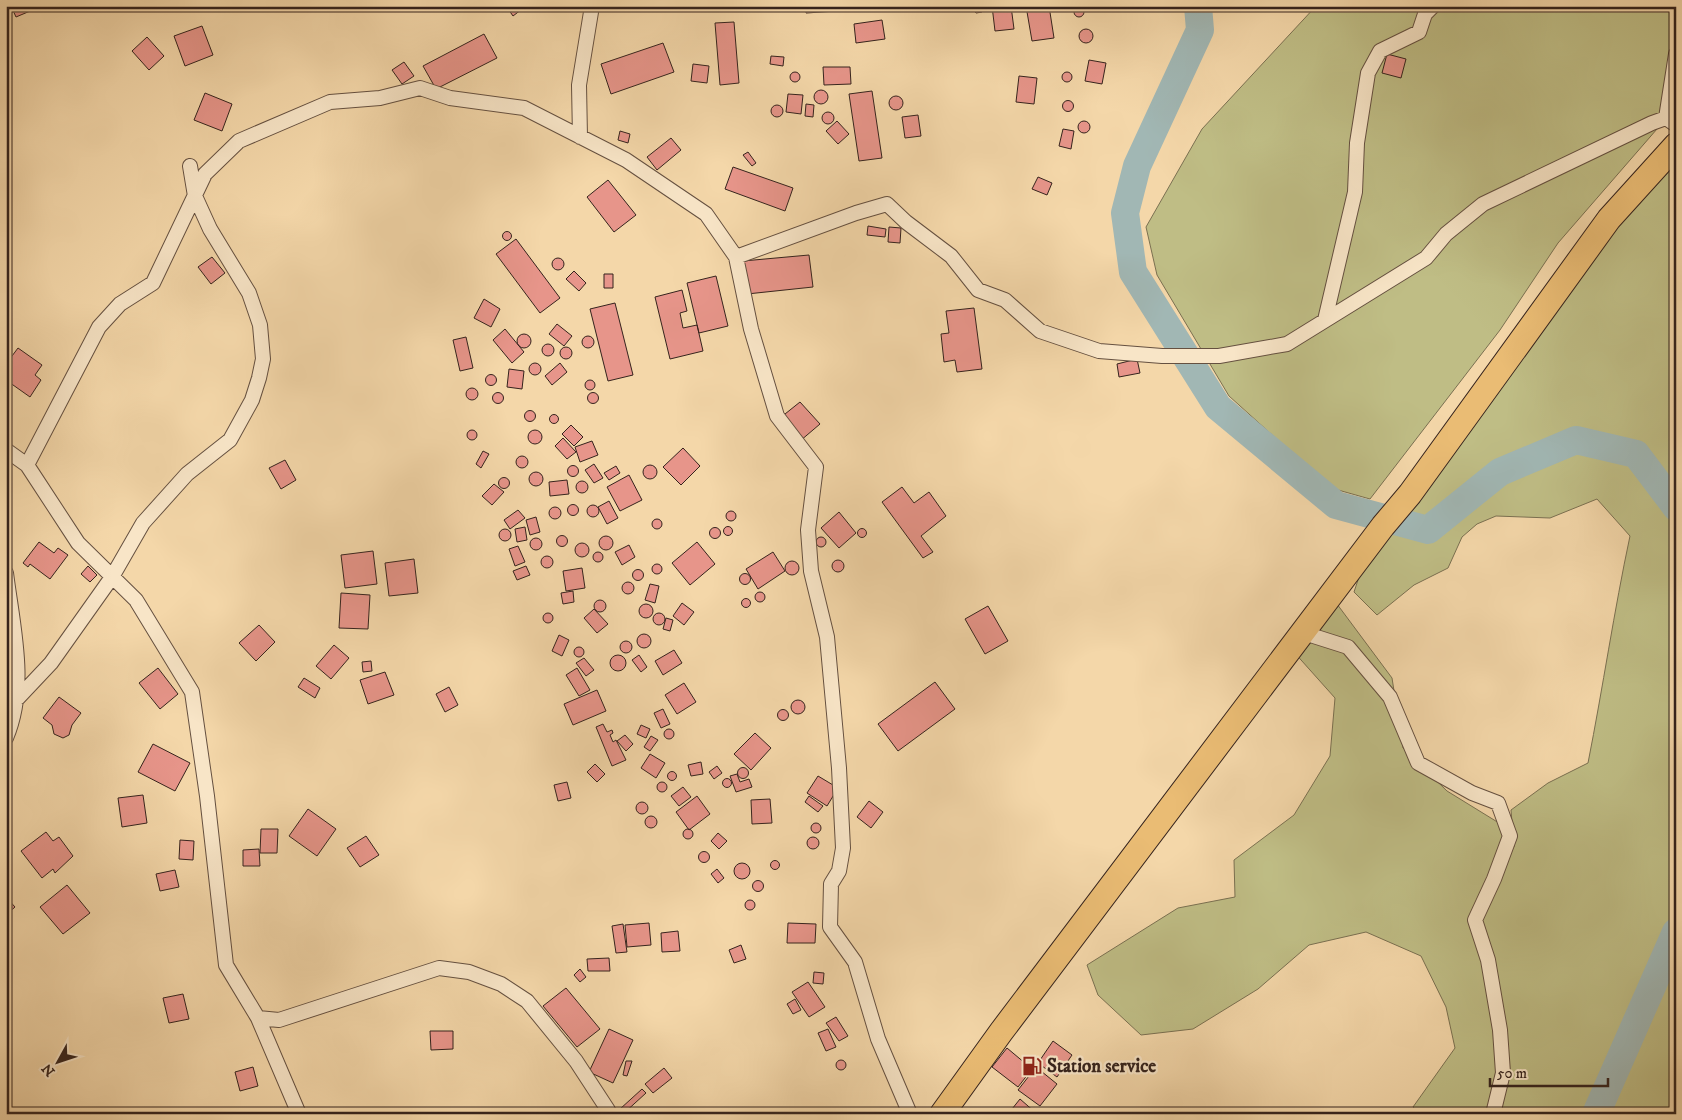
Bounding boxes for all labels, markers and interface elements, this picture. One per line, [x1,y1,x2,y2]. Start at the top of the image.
north arrow [32,1038,82,1088]
fuel station icon: Station service [1021,1055,1043,1077]
place label: Station service [1047,1055,1156,1078]
scale bar [1490,1055,1607,1087]
text: N [38,1059,59,1080]
text: 50 m [1497,1064,1527,1083]

